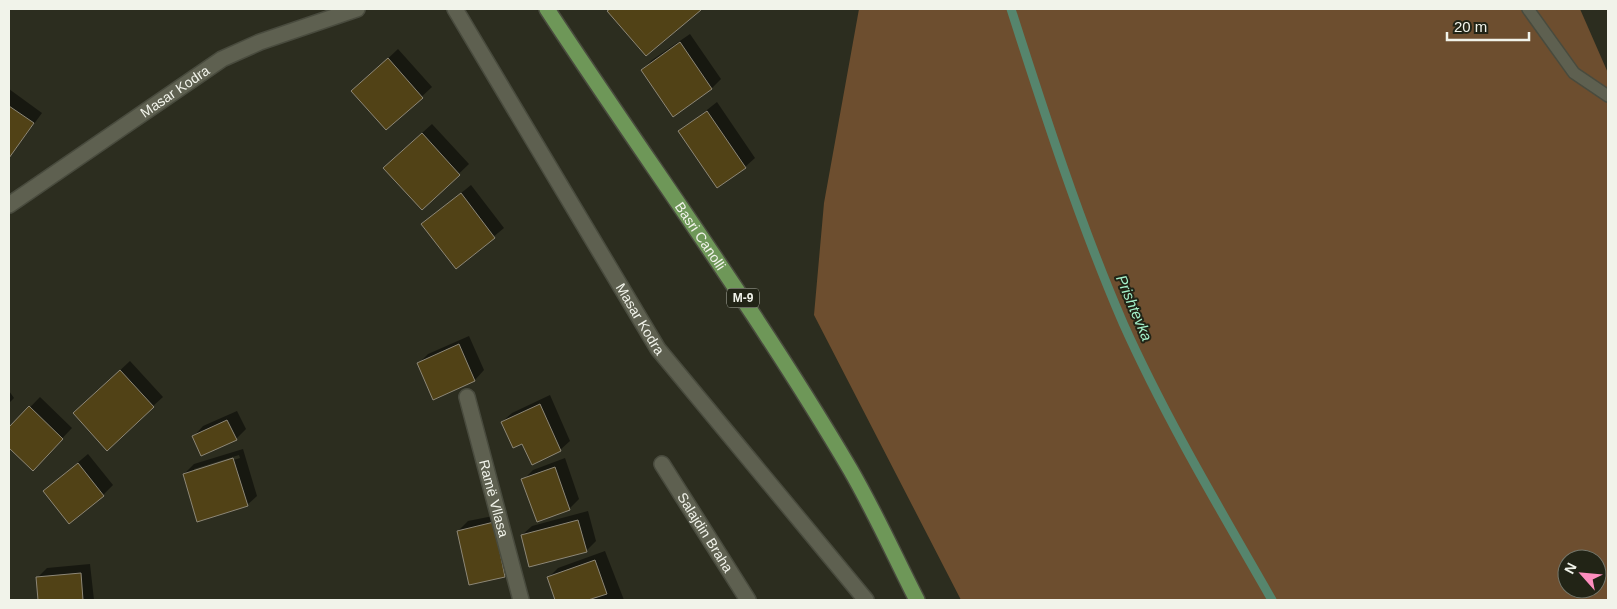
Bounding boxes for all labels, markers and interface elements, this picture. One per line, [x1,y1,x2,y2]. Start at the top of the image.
scale bar [1447,10,1530,42]
text: 20 m [1454,18,1487,35]
street label: Masar Kodra [137,62,213,121]
street label: Basri Canolli [672,199,729,273]
water label: Prishtevka [1113,272,1156,343]
street label: Masar Kodra [613,280,668,358]
road number: M-9 [727,288,759,308]
street label: Ramë Vllasa [476,458,512,539]
street label: Salajdin Braha [674,490,737,575]
north arrow [1557,549,1607,599]
text: N [1561,560,1580,576]

